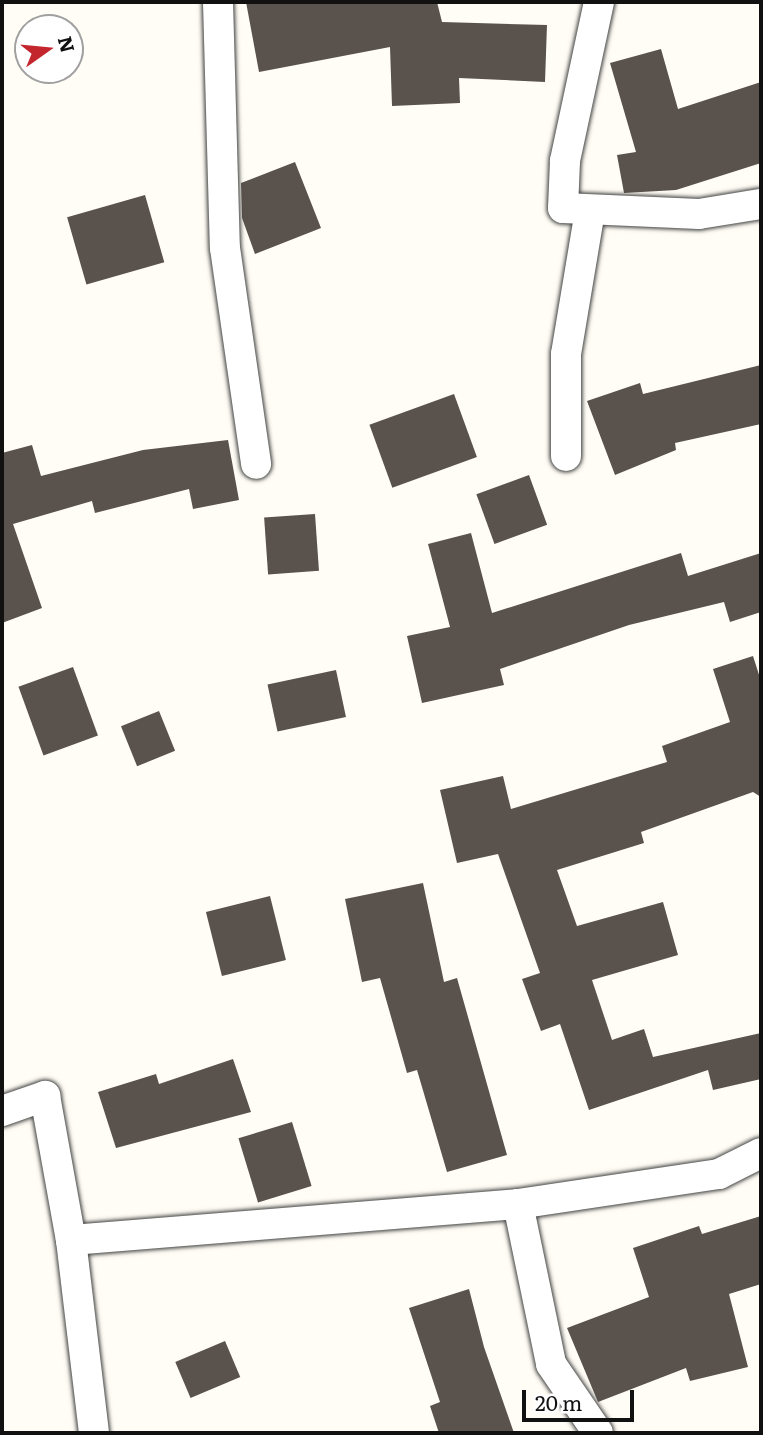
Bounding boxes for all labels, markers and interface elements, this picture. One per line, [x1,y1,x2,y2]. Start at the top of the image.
north arrow [14,14,84,84]
text: N [52,33,83,55]
scale bar [525,1376,637,1420]
text: 20 m [535,1386,582,1417]

